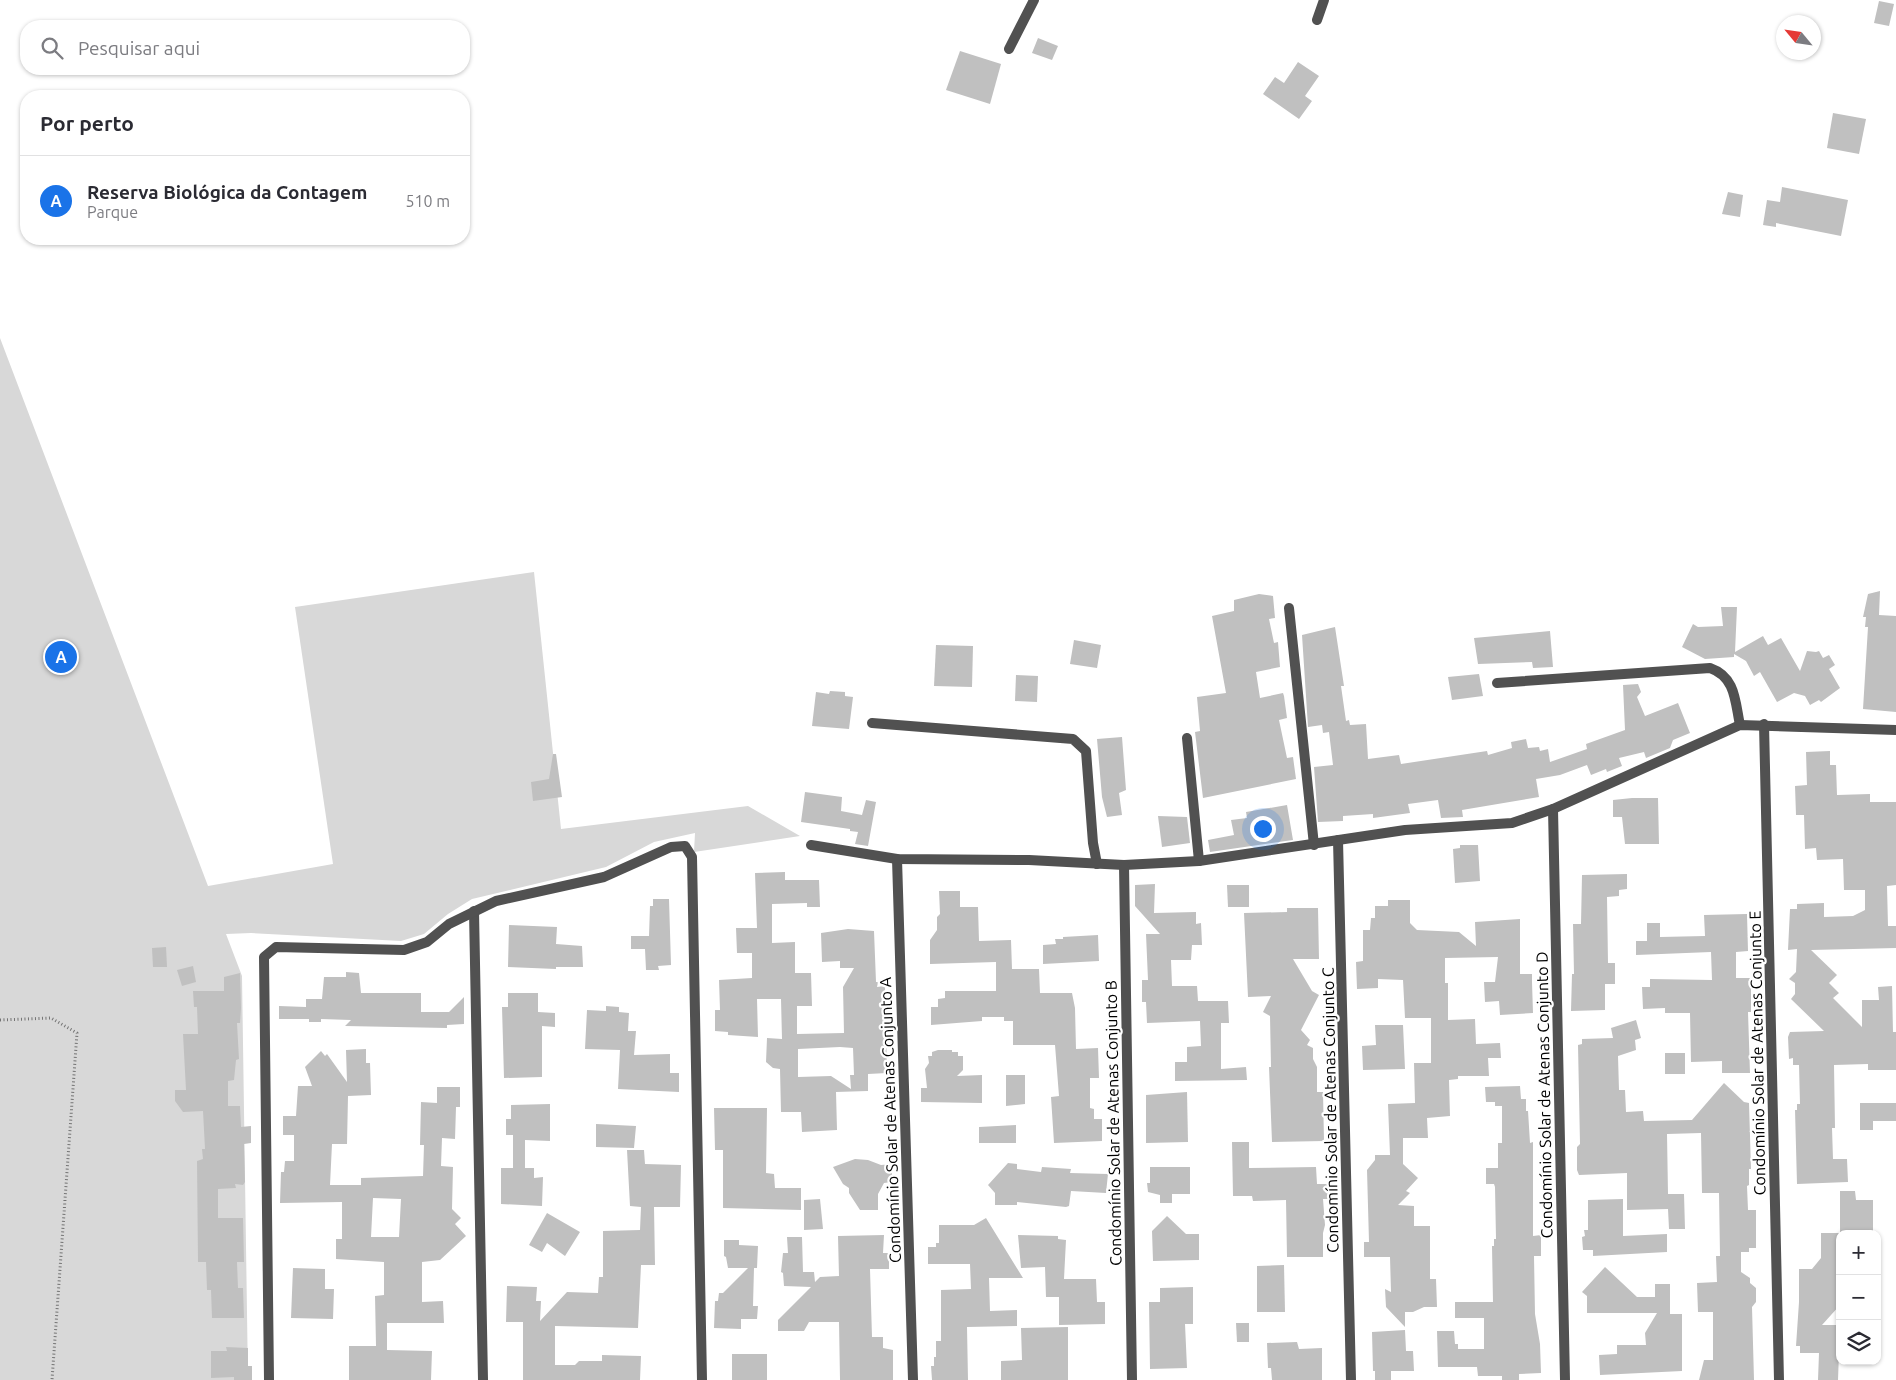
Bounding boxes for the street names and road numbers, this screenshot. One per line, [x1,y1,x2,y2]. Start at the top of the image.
street label: Condomínio Solar de Atenas Conjunto E [1746,911,1768,1195]
street label: Condomínio Solar de Atenas Conjunto D [1532,951,1556,1239]
street label: Condomínio Solar de Atenas Conjunto C [1319,967,1341,1253]
street label: Condomínio Solar de Atenas Conjunto A [876,976,904,1263]
street label: Condomínio Solar de Atenas Conjunto B [1102,980,1124,1266]

